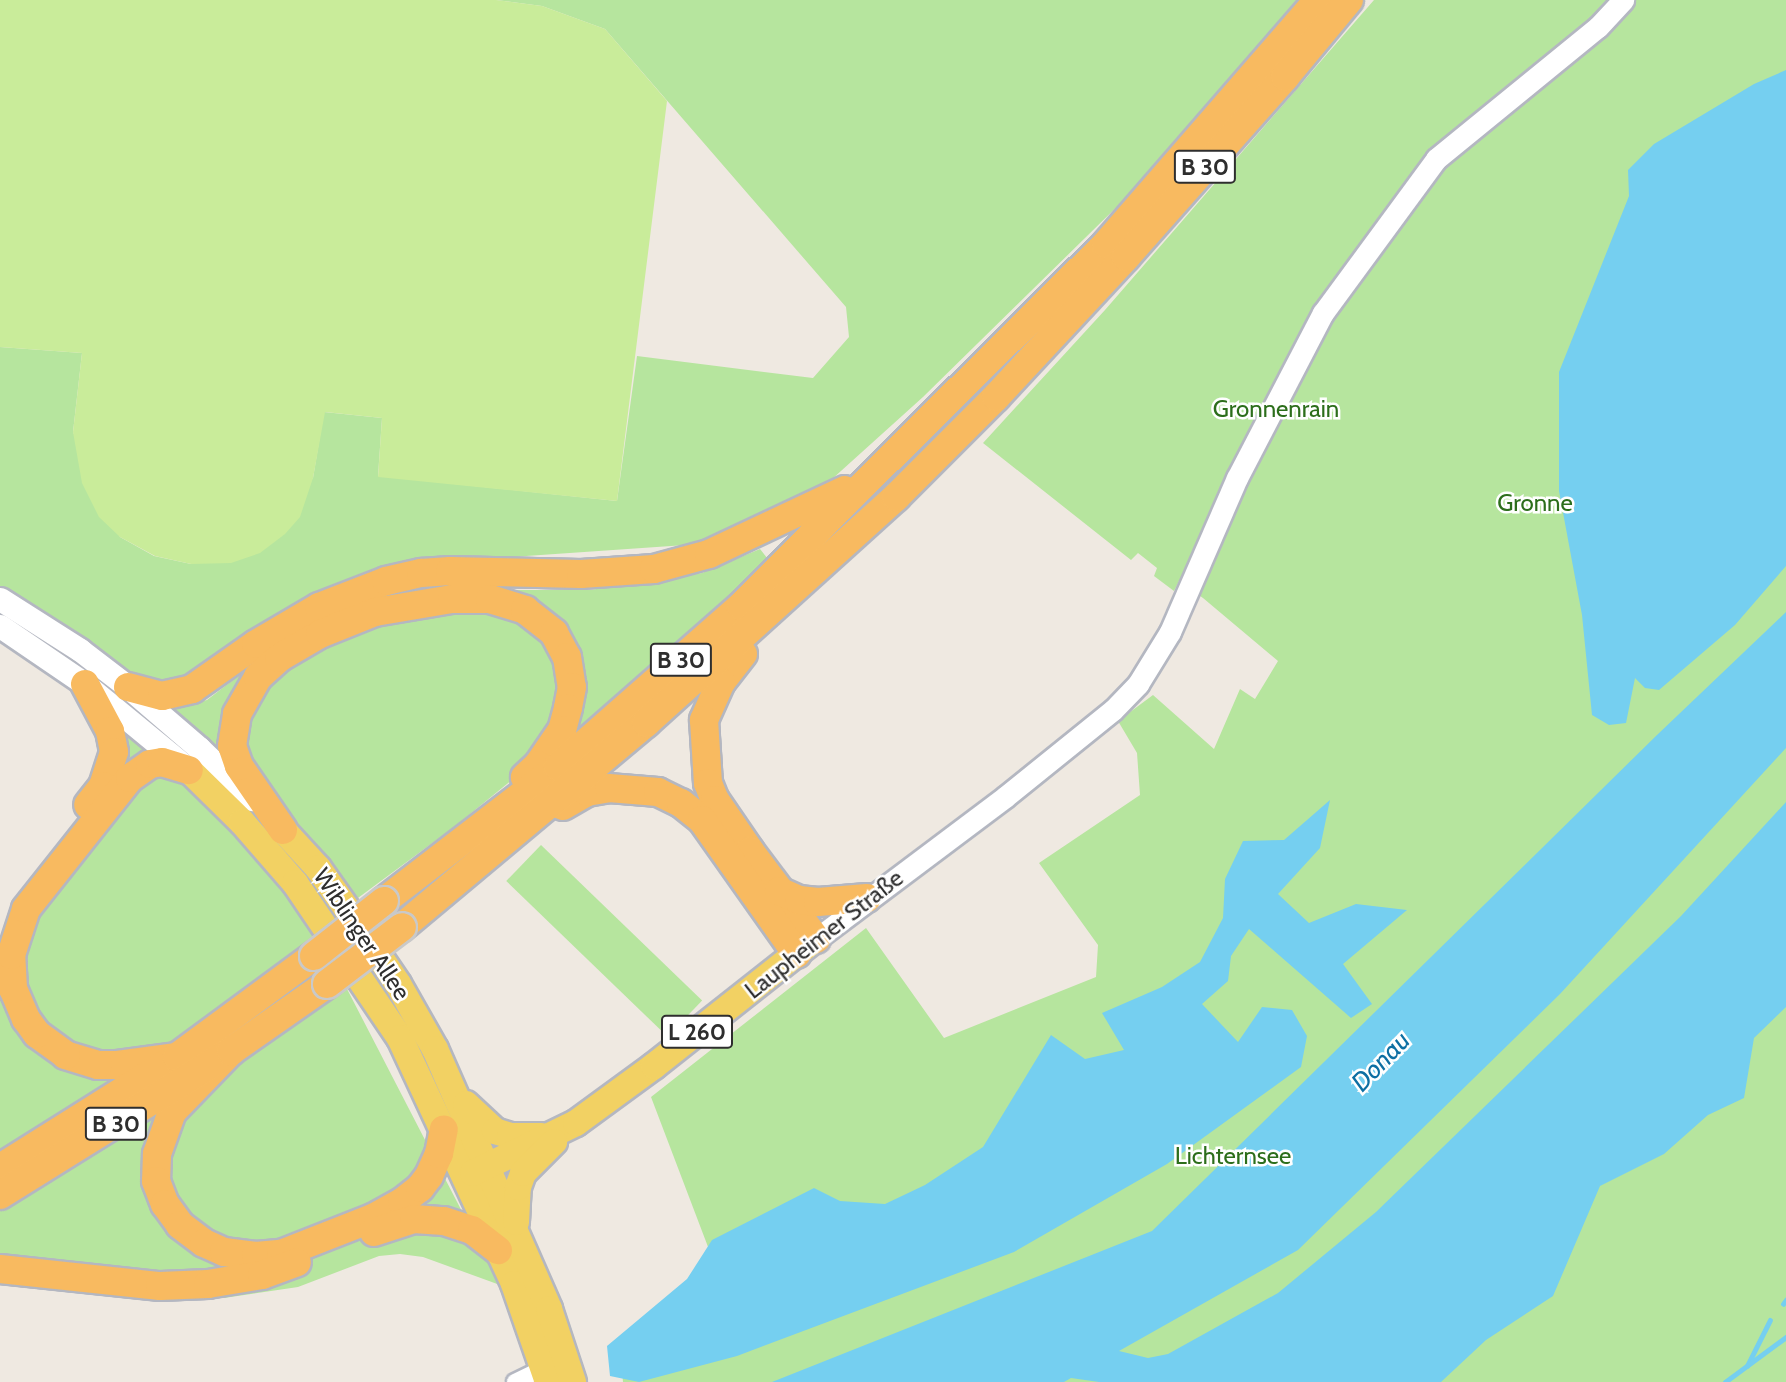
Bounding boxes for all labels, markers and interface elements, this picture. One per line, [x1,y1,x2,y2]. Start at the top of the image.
road number: B 30 [1174,148,1236,186]
park label: Gronnenrain [1213,395,1339,423]
park label: Gronne [1497,489,1573,517]
road number: B 30 [650,640,712,680]
street label: Wiblinger Allee [307,863,417,1005]
street label: Laupheimer Straße [739,863,909,1005]
road number: L 260 [660,1012,734,1051]
water label: Donau [1345,1026,1417,1098]
road number: B 30 [85,1105,148,1144]
park label: Lichternsee [1175,1142,1291,1170]

